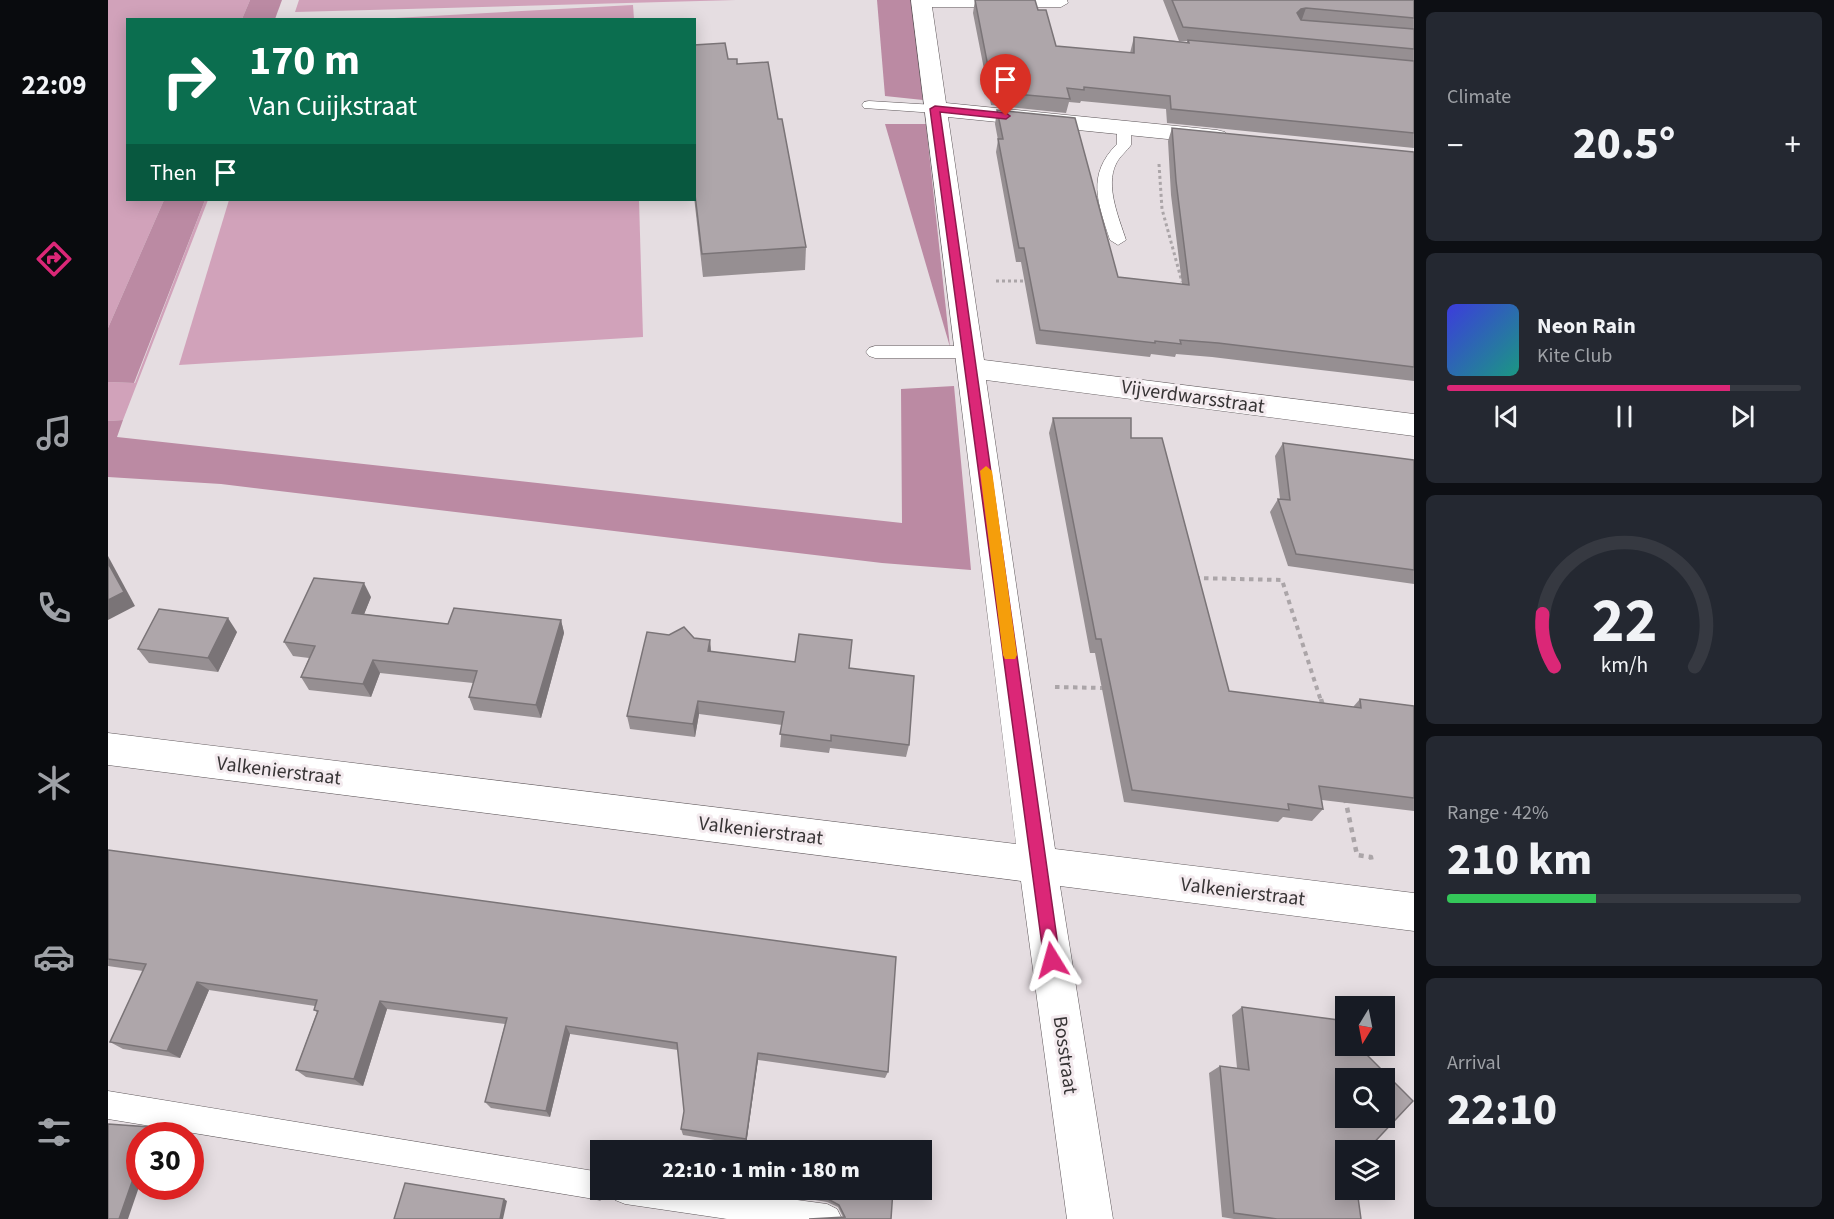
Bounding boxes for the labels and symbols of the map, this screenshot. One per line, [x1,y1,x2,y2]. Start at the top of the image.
pin [980,54,1031,116]
street label: Vijverdwarsstraat [1119,373,1267,421]
street label: Valkenierstraat [215,749,343,793]
street label: Valkenierstraat [697,809,825,853]
street label: Valkenierstraat [1179,870,1307,914]
position arrow [1020,928,1084,992]
north arrow [1335,996,1395,1056]
street label: Bosstraat [1046,1014,1084,1096]
speed limit sign: 30 [126,1122,204,1200]

